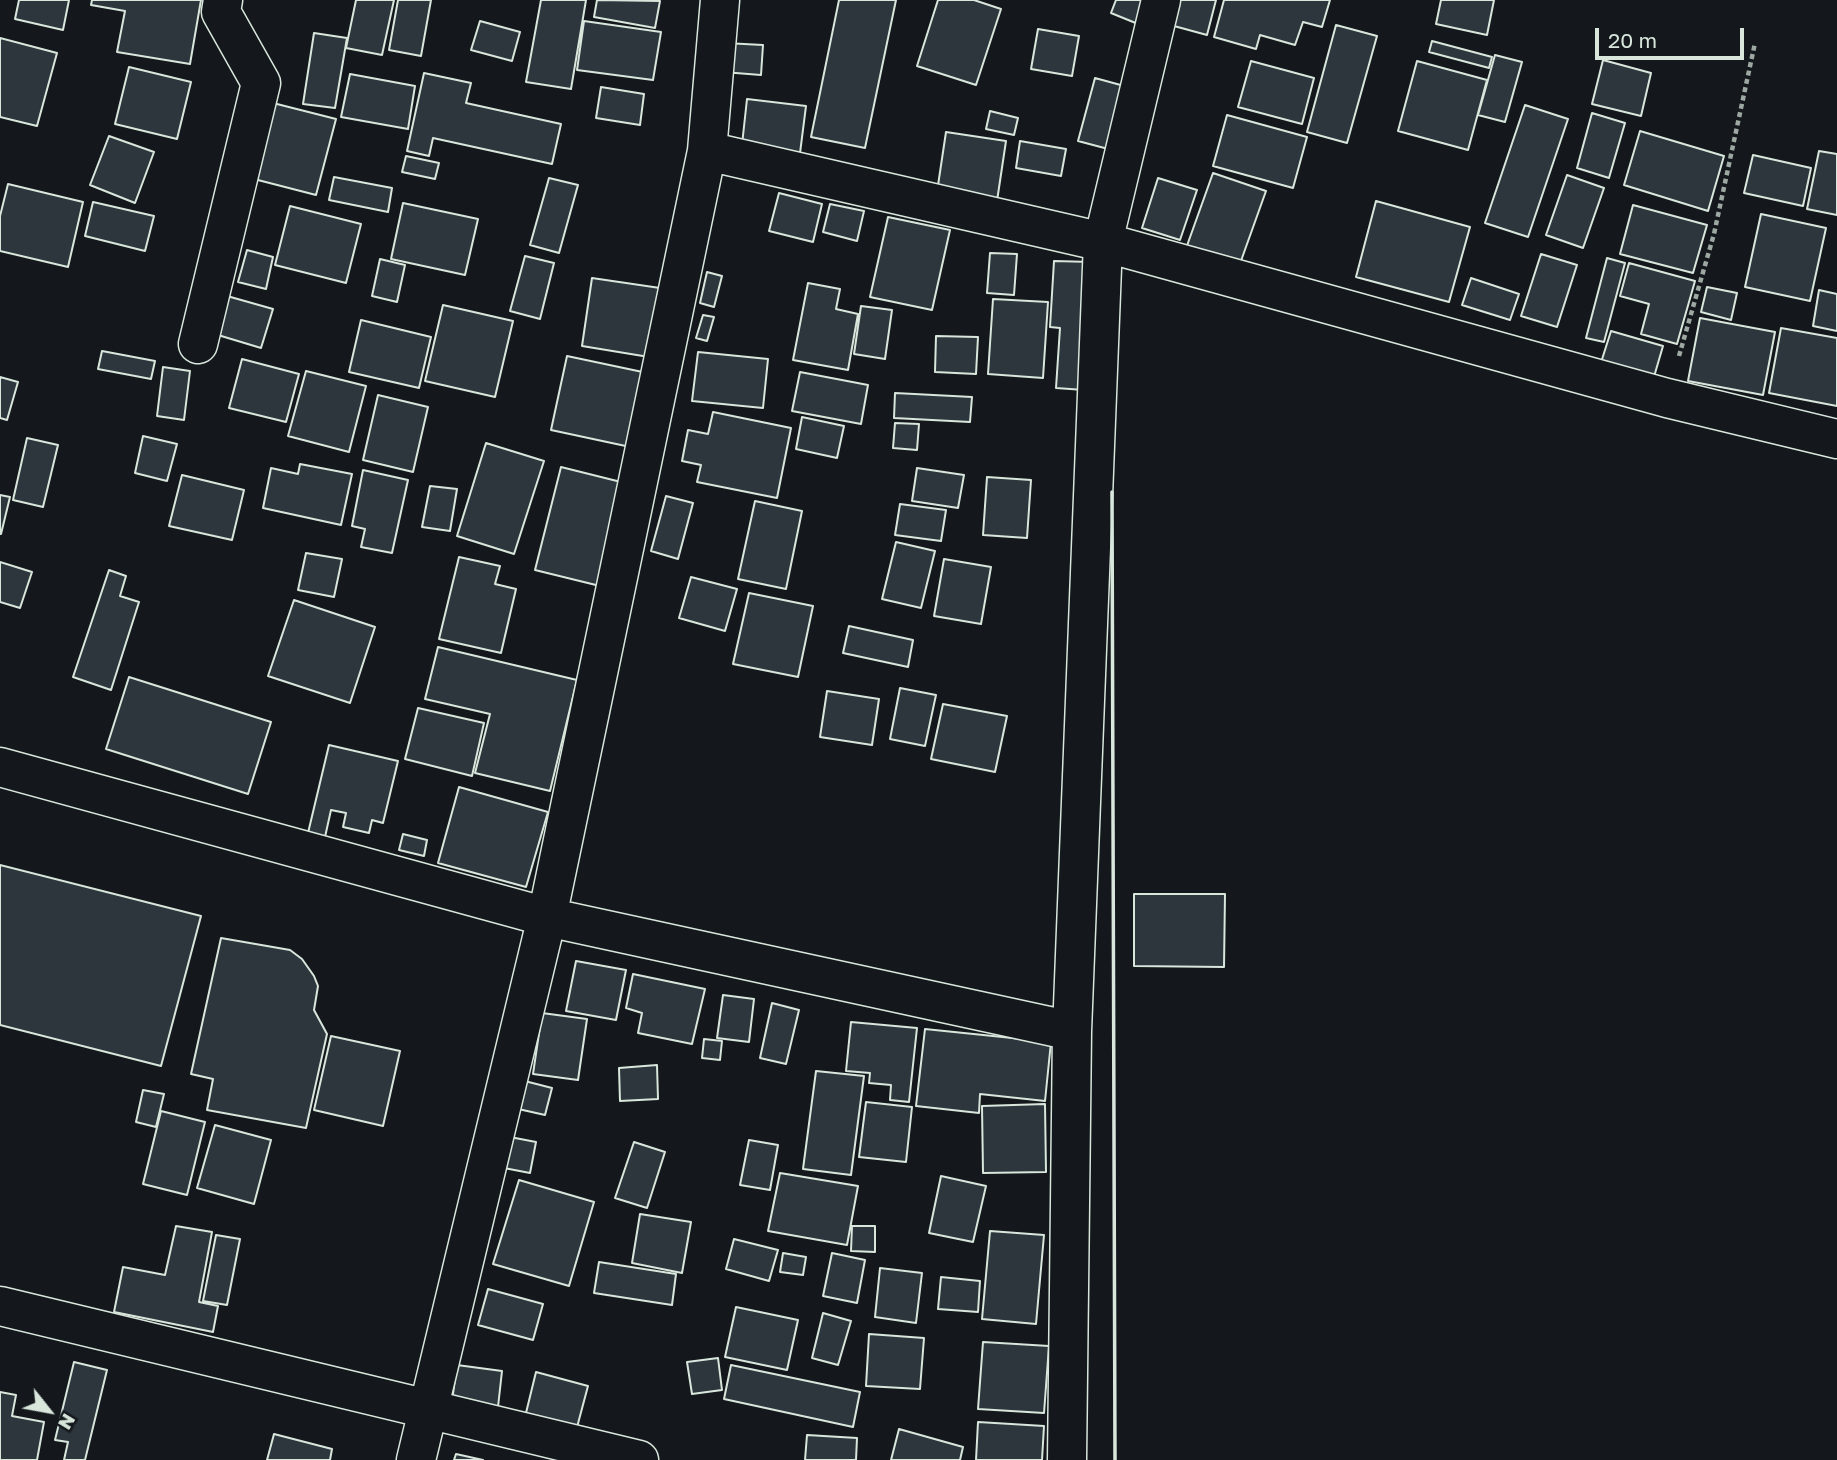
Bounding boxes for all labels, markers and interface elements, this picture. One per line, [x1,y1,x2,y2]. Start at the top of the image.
scale bar [1599,14,1748,58]
text: 20 m [1608,27,1657,53]
north arrow [14,1376,84,1446]
text: N [54,1410,81,1434]

